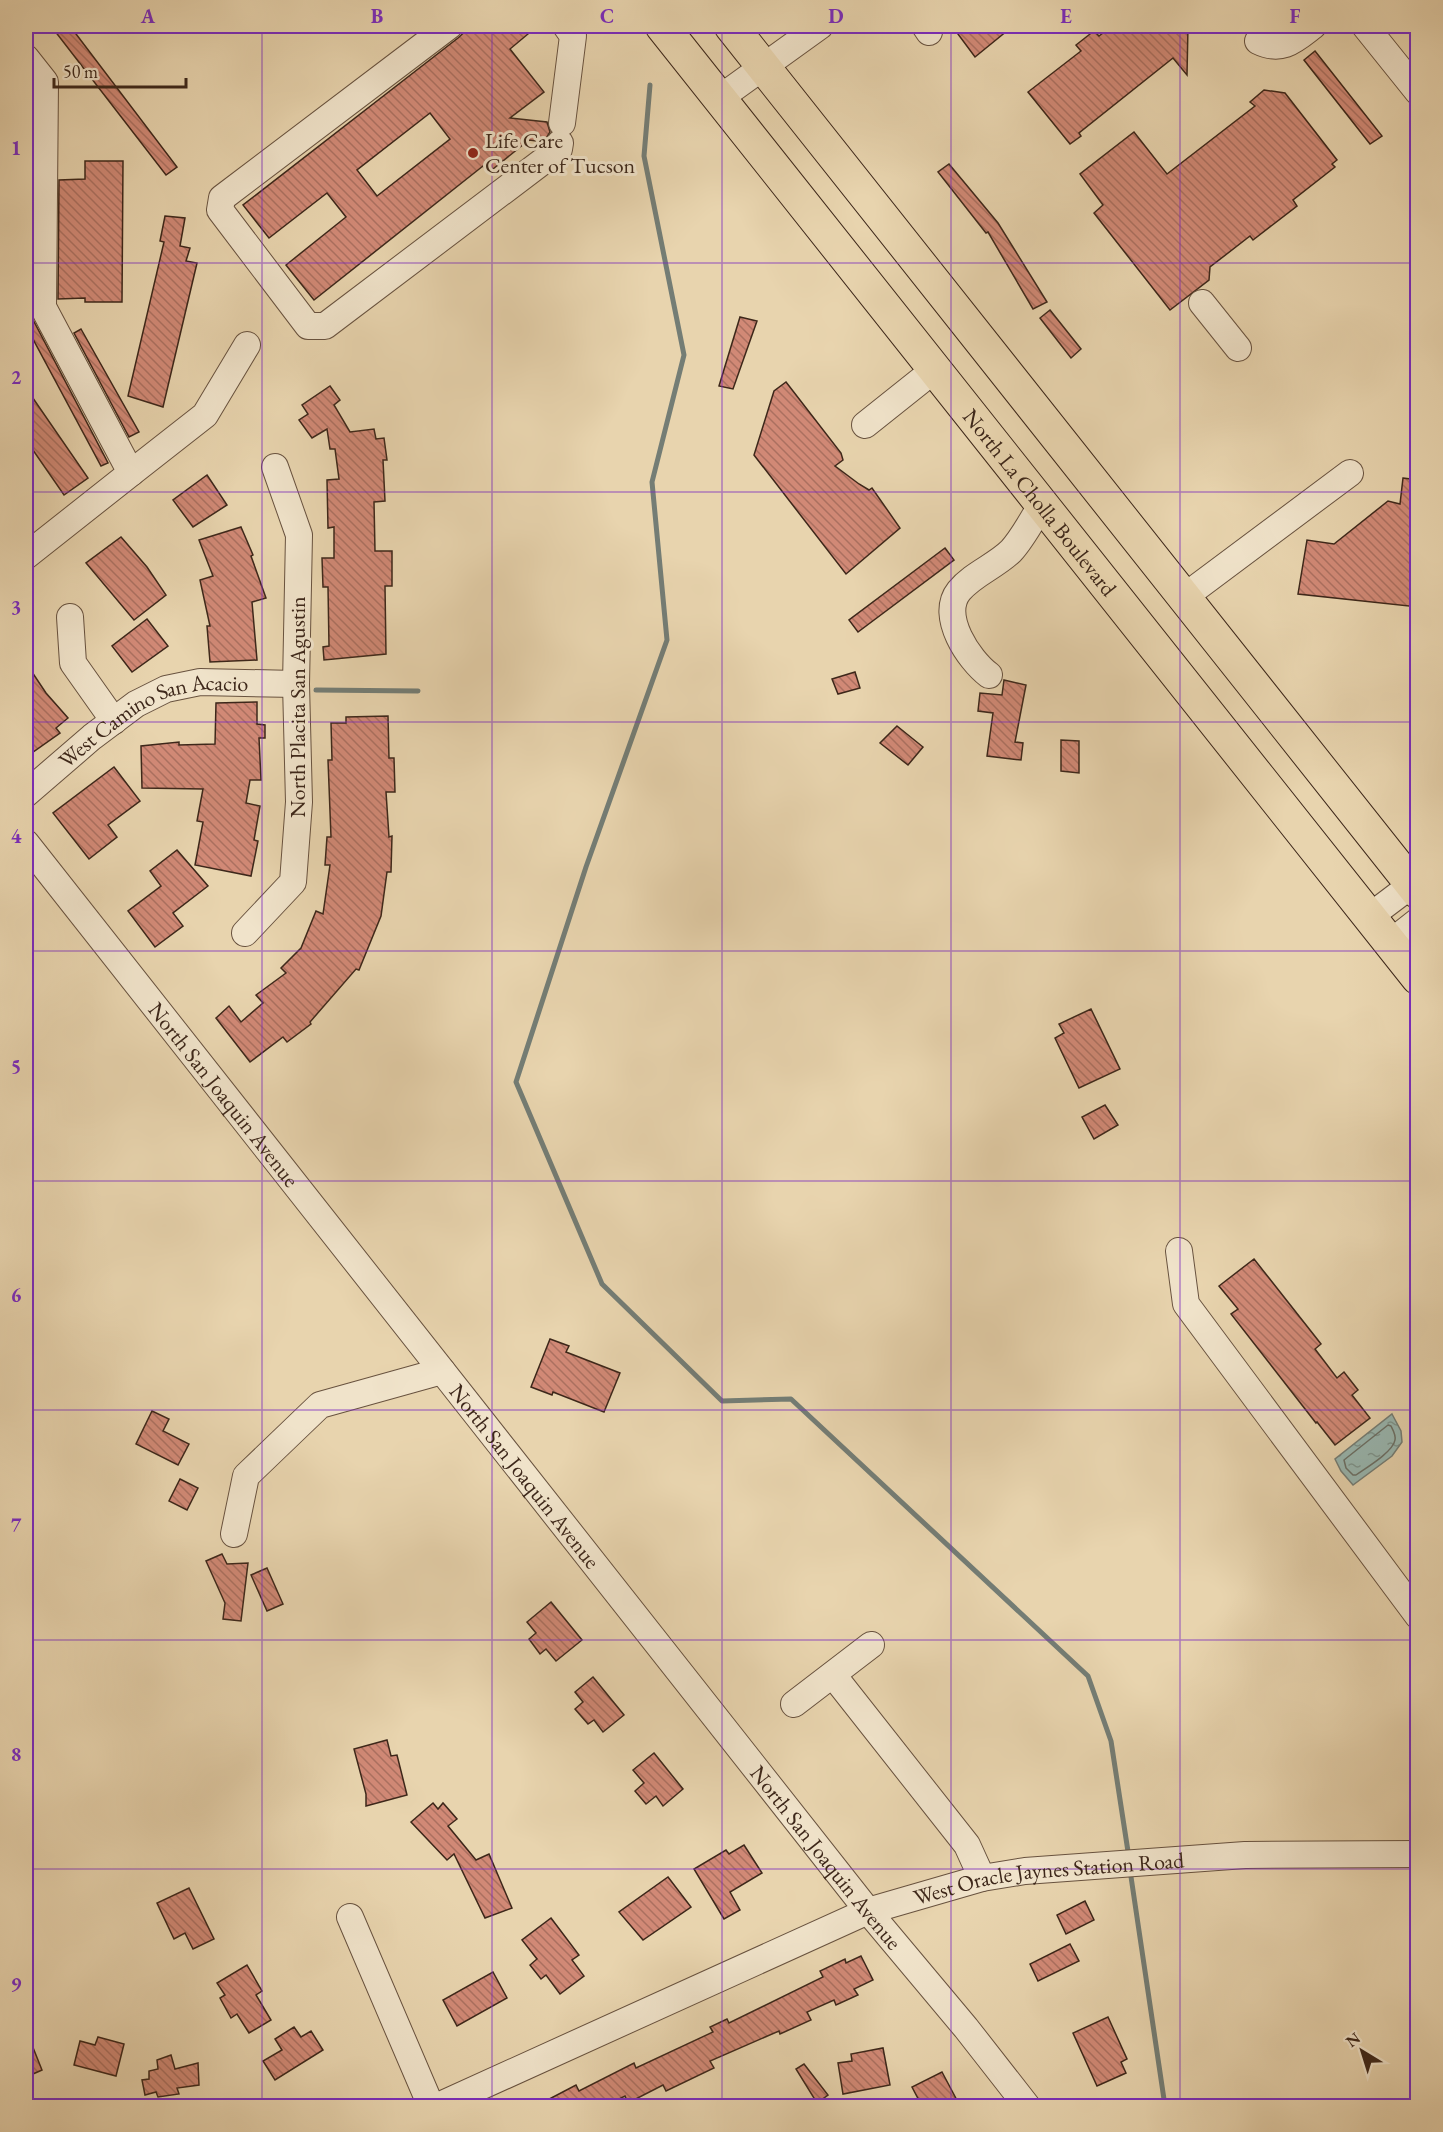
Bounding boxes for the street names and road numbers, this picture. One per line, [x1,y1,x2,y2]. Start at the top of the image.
street label: North La Cholla Boulevard [957,402,1124,602]
street label: North Placita San Agustin [283,596,312,818]
street label: West Camino San Acacio [52,666,249,774]
street label: North San Joaquin Avenue [142,996,306,1193]
street label: North San Joaquin Avenue [443,1378,607,1575]
street label: North San Joaquin Avenue [744,1759,909,1956]
street label: West Oracle Jaynes Station Road [910,1845,1186,1912]

